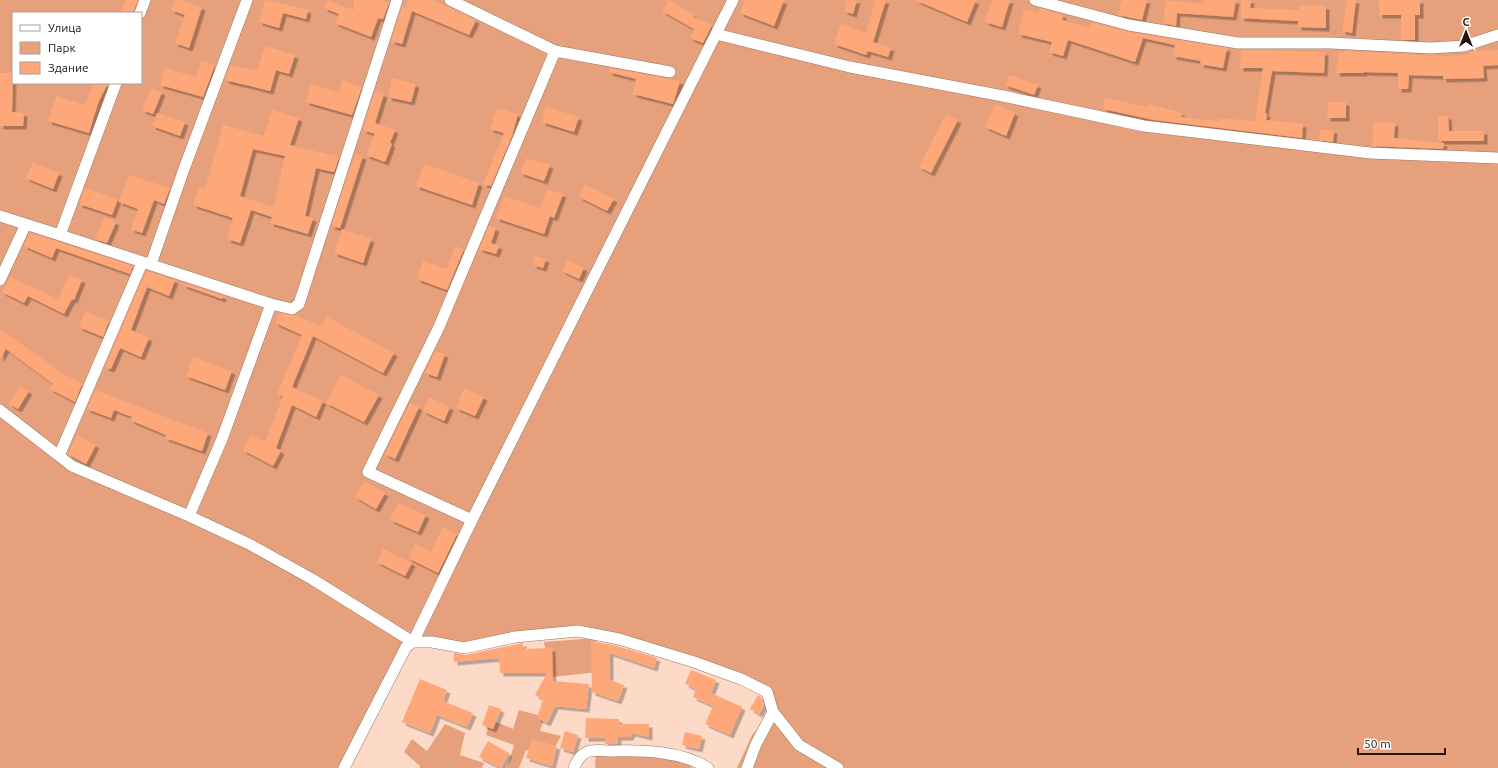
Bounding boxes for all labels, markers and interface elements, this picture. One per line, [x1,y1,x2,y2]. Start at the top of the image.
legend [12,12,142,84]
north arrow [1446,12,1486,52]
text: С [1462,16,1470,28]
text: Улица [48,21,81,34]
text: Парк [48,41,76,54]
text: Здание [48,61,89,74]
scale bar [1358,730,1445,756]
text: 50 m [1364,737,1391,750]

